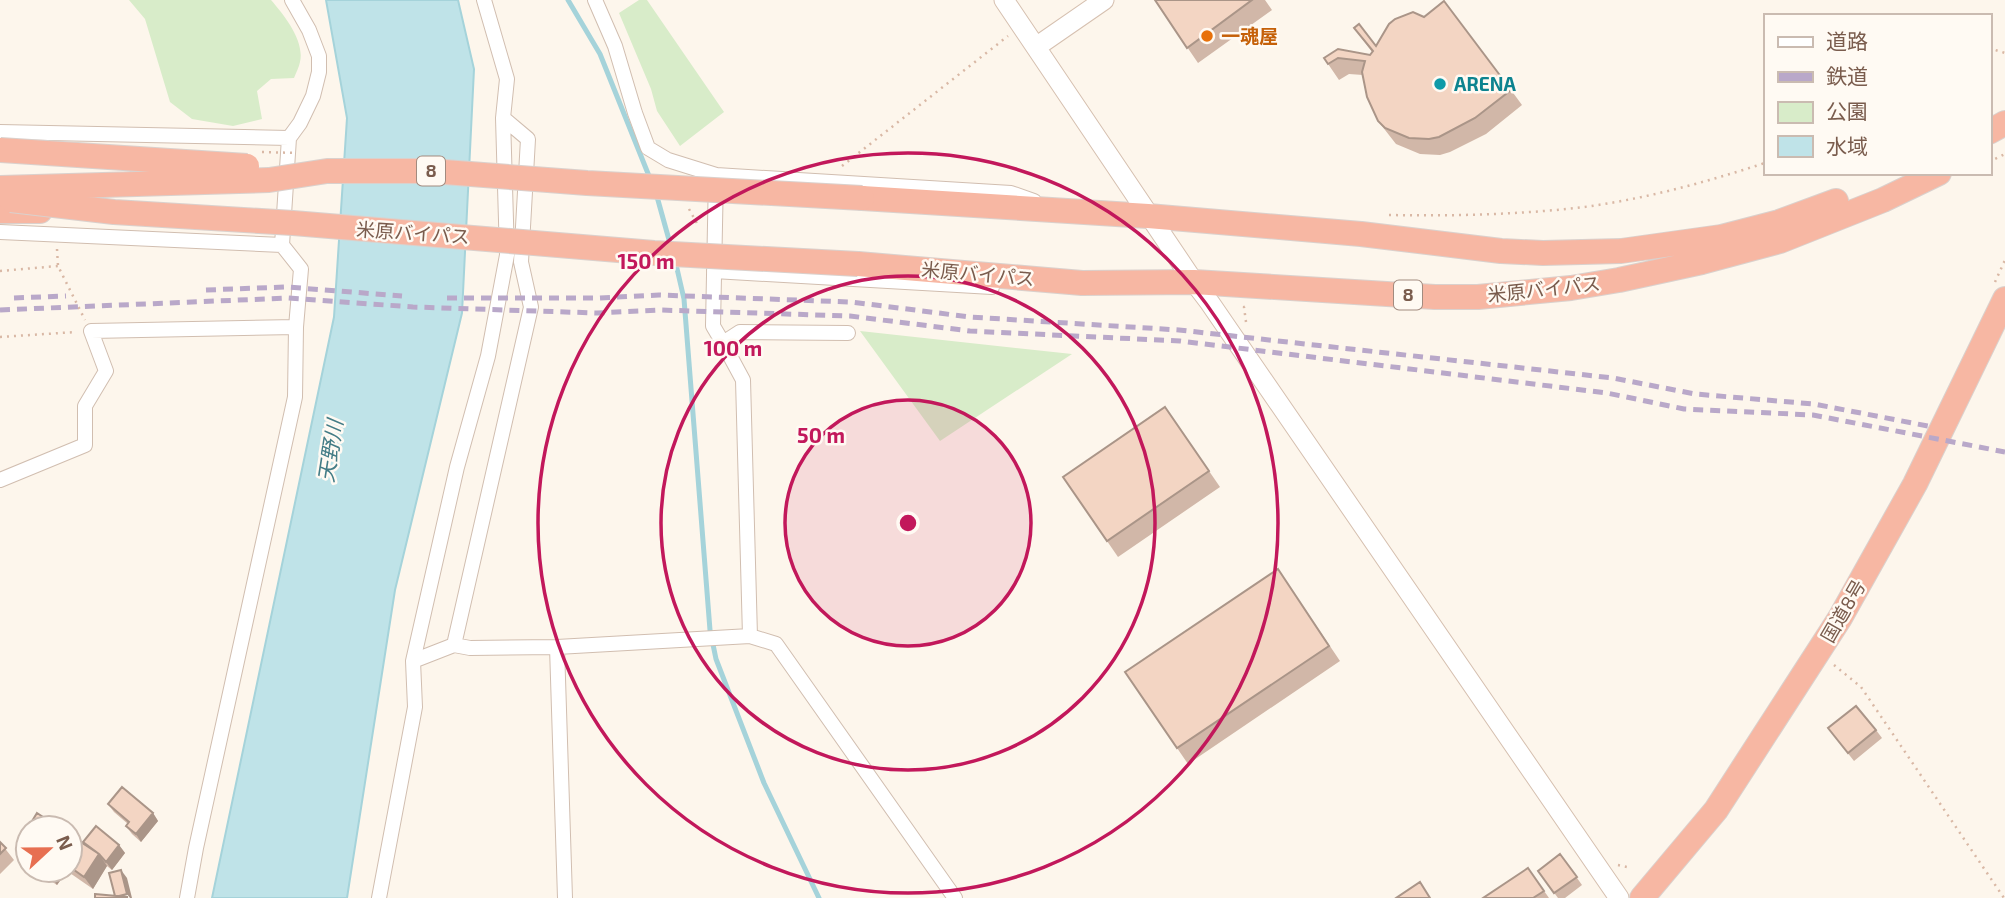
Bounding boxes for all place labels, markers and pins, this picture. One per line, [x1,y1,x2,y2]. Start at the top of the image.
place label: 一魂屋 [1221,24,1278,47]
marker: 一魂屋 [1199,28,1215,44]
place label: ARENA [1454,72,1516,95]
marker: ARENA [1432,76,1448,92]
centre of rings [896,511,920,535]

